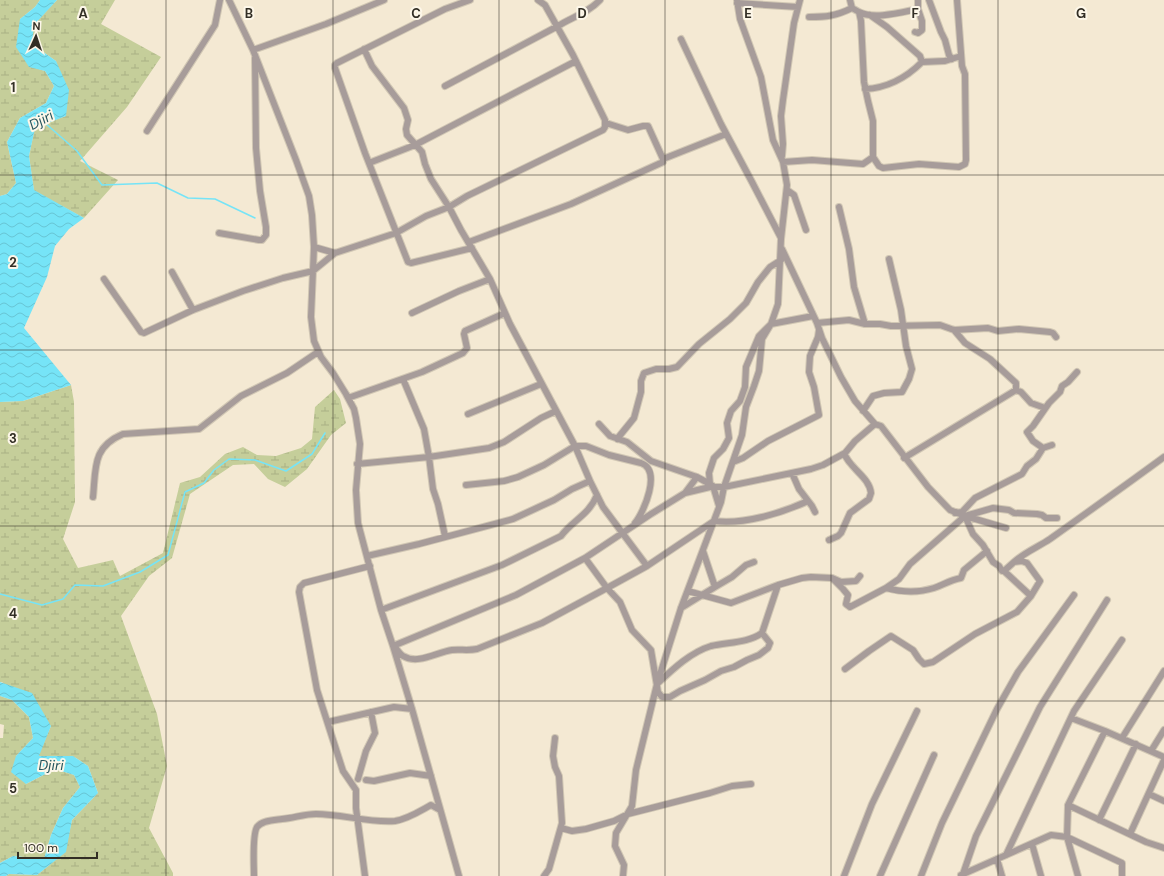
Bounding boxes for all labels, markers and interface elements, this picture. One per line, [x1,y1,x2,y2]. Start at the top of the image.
text: A [78,5,88,22]
text: B [245,5,253,22]
text: C [411,5,421,22]
text: D [577,5,587,22]
text: E [744,5,752,22]
text: F [911,5,919,22]
text: G [1076,5,1086,22]
north arrow [16,16,56,56]
text: N [32,19,41,33]
text: 1 [11,79,15,96]
water label: Djiri [26,106,57,134]
text: 2 [9,254,17,271]
text: 3 [9,430,17,447]
text: 4 [9,605,17,622]
water label: Djiri [38,756,64,774]
text: 5 [9,780,17,797]
scale bar [18,834,97,860]
text: 100 m [24,840,58,856]

